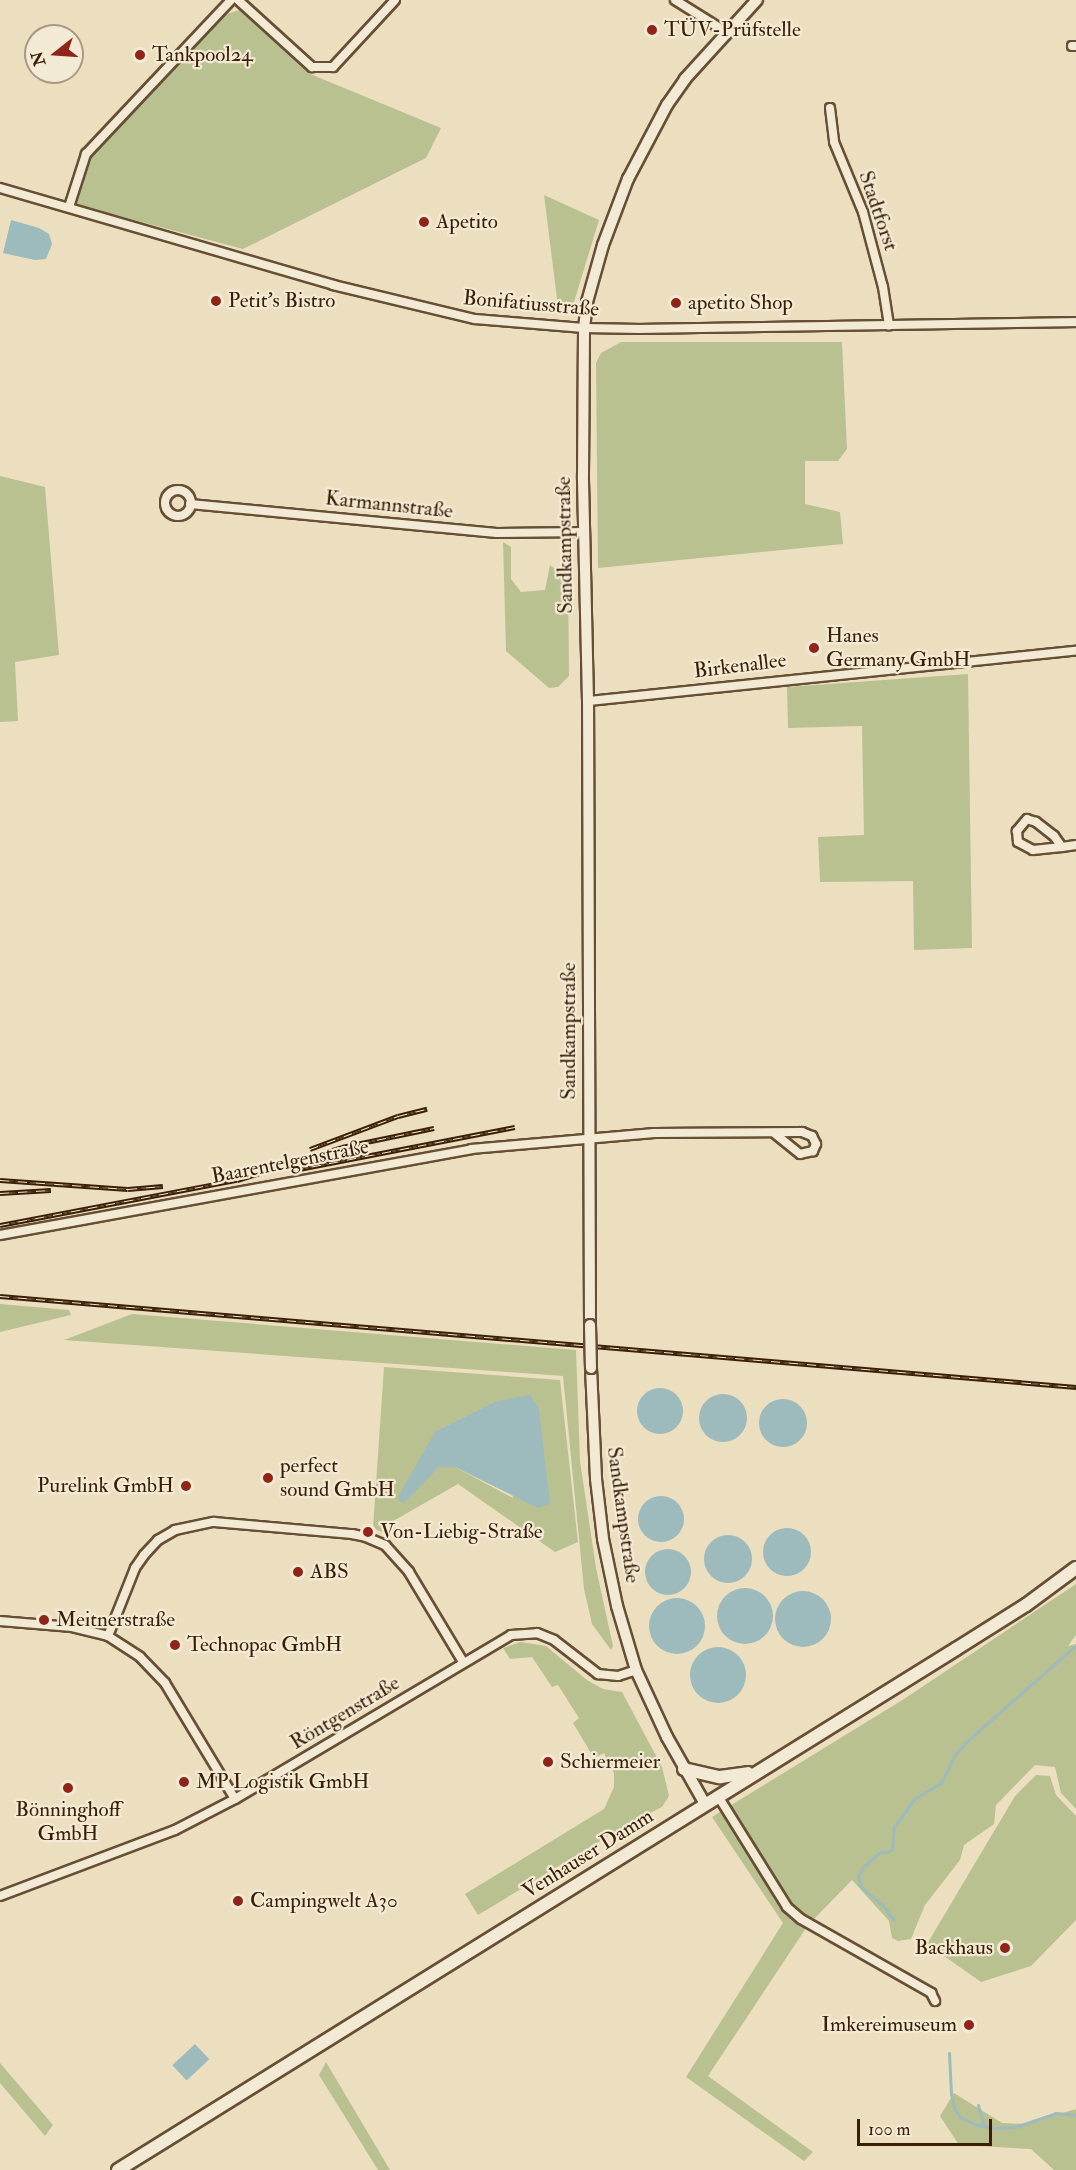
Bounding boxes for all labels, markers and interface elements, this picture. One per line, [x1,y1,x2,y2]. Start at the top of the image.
place label: TÜV-Prüfstelle [664,17,801,43]
marker: TÜV-Prüfstelle [645,23,659,37]
north arrow [24,24,84,84]
place label: Tankpool24 [152,42,253,68]
marker: Tankpool24 [133,48,147,62]
text: N [27,49,50,68]
street label: Stadtforst [853,168,903,254]
place label: Apetito [436,209,498,235]
marker: Apetito [417,215,431,229]
street label: Bonifatiusstraße [462,285,600,323]
place label: Petit's Bistro [228,288,335,314]
place label: apetito Shop [688,290,793,316]
marker: Petit's Bistro [209,294,223,308]
marker: apetito Shop [669,296,683,310]
street label: Sandkampstraße [551,476,579,614]
street label: Karmannstraße [324,486,454,524]
place label: Hanes Germany GmbH [826,623,970,673]
marker: Hanes Germany GmbH [807,641,821,655]
street label: Birkenallee [692,648,788,684]
street label: Sandkampstraße [556,962,582,1100]
street label: Baarentelgenstraße [209,1134,371,1190]
street label: Sandkampstraße [601,1445,645,1585]
place label: perfect sound GmbH [280,1453,395,1503]
marker: perfect sound GmbH [261,1471,275,1485]
place label: Purelink GmbH [37,1473,174,1499]
marker: Purelink GmbH [179,1479,193,1493]
place label: Von-Liebig-Straße [380,1519,543,1545]
marker: Von-Liebig-Straße [361,1525,375,1539]
place label: ABS [310,1559,349,1585]
marker: ABS [291,1565,305,1579]
place label: Meitnerstraße [56,1607,175,1633]
marker: Meitnerstraße [37,1613,51,1627]
place label: Technopac GmbH [187,1632,342,1658]
marker: Technopac GmbH [168,1638,182,1652]
street label: Röntgenstraße [286,1671,404,1755]
place label: Schiermeier [560,1749,660,1775]
marker: Schiermeier [541,1755,555,1769]
place label: MP Logistik GmbH [196,1769,369,1795]
marker: MP Logistik GmbH [177,1775,191,1789]
marker: Bönninghoff GmbH [61,1781,75,1795]
place label: Bönninghoff GmbH [15,1797,121,1847]
street label: Venhauser Damm [518,1804,658,1904]
place label: Campingwelt A30 [250,1888,398,1914]
marker: Campingwelt A30 [231,1894,245,1908]
place label: Backhaus [914,1935,993,1961]
marker: Backhaus [998,1941,1012,1955]
place label: Imkereimuseum [821,2012,957,2038]
marker: Imkereimuseum [962,2018,976,2032]
scale bar [860,2107,995,2145]
text: 100 m [868,2118,911,2141]

